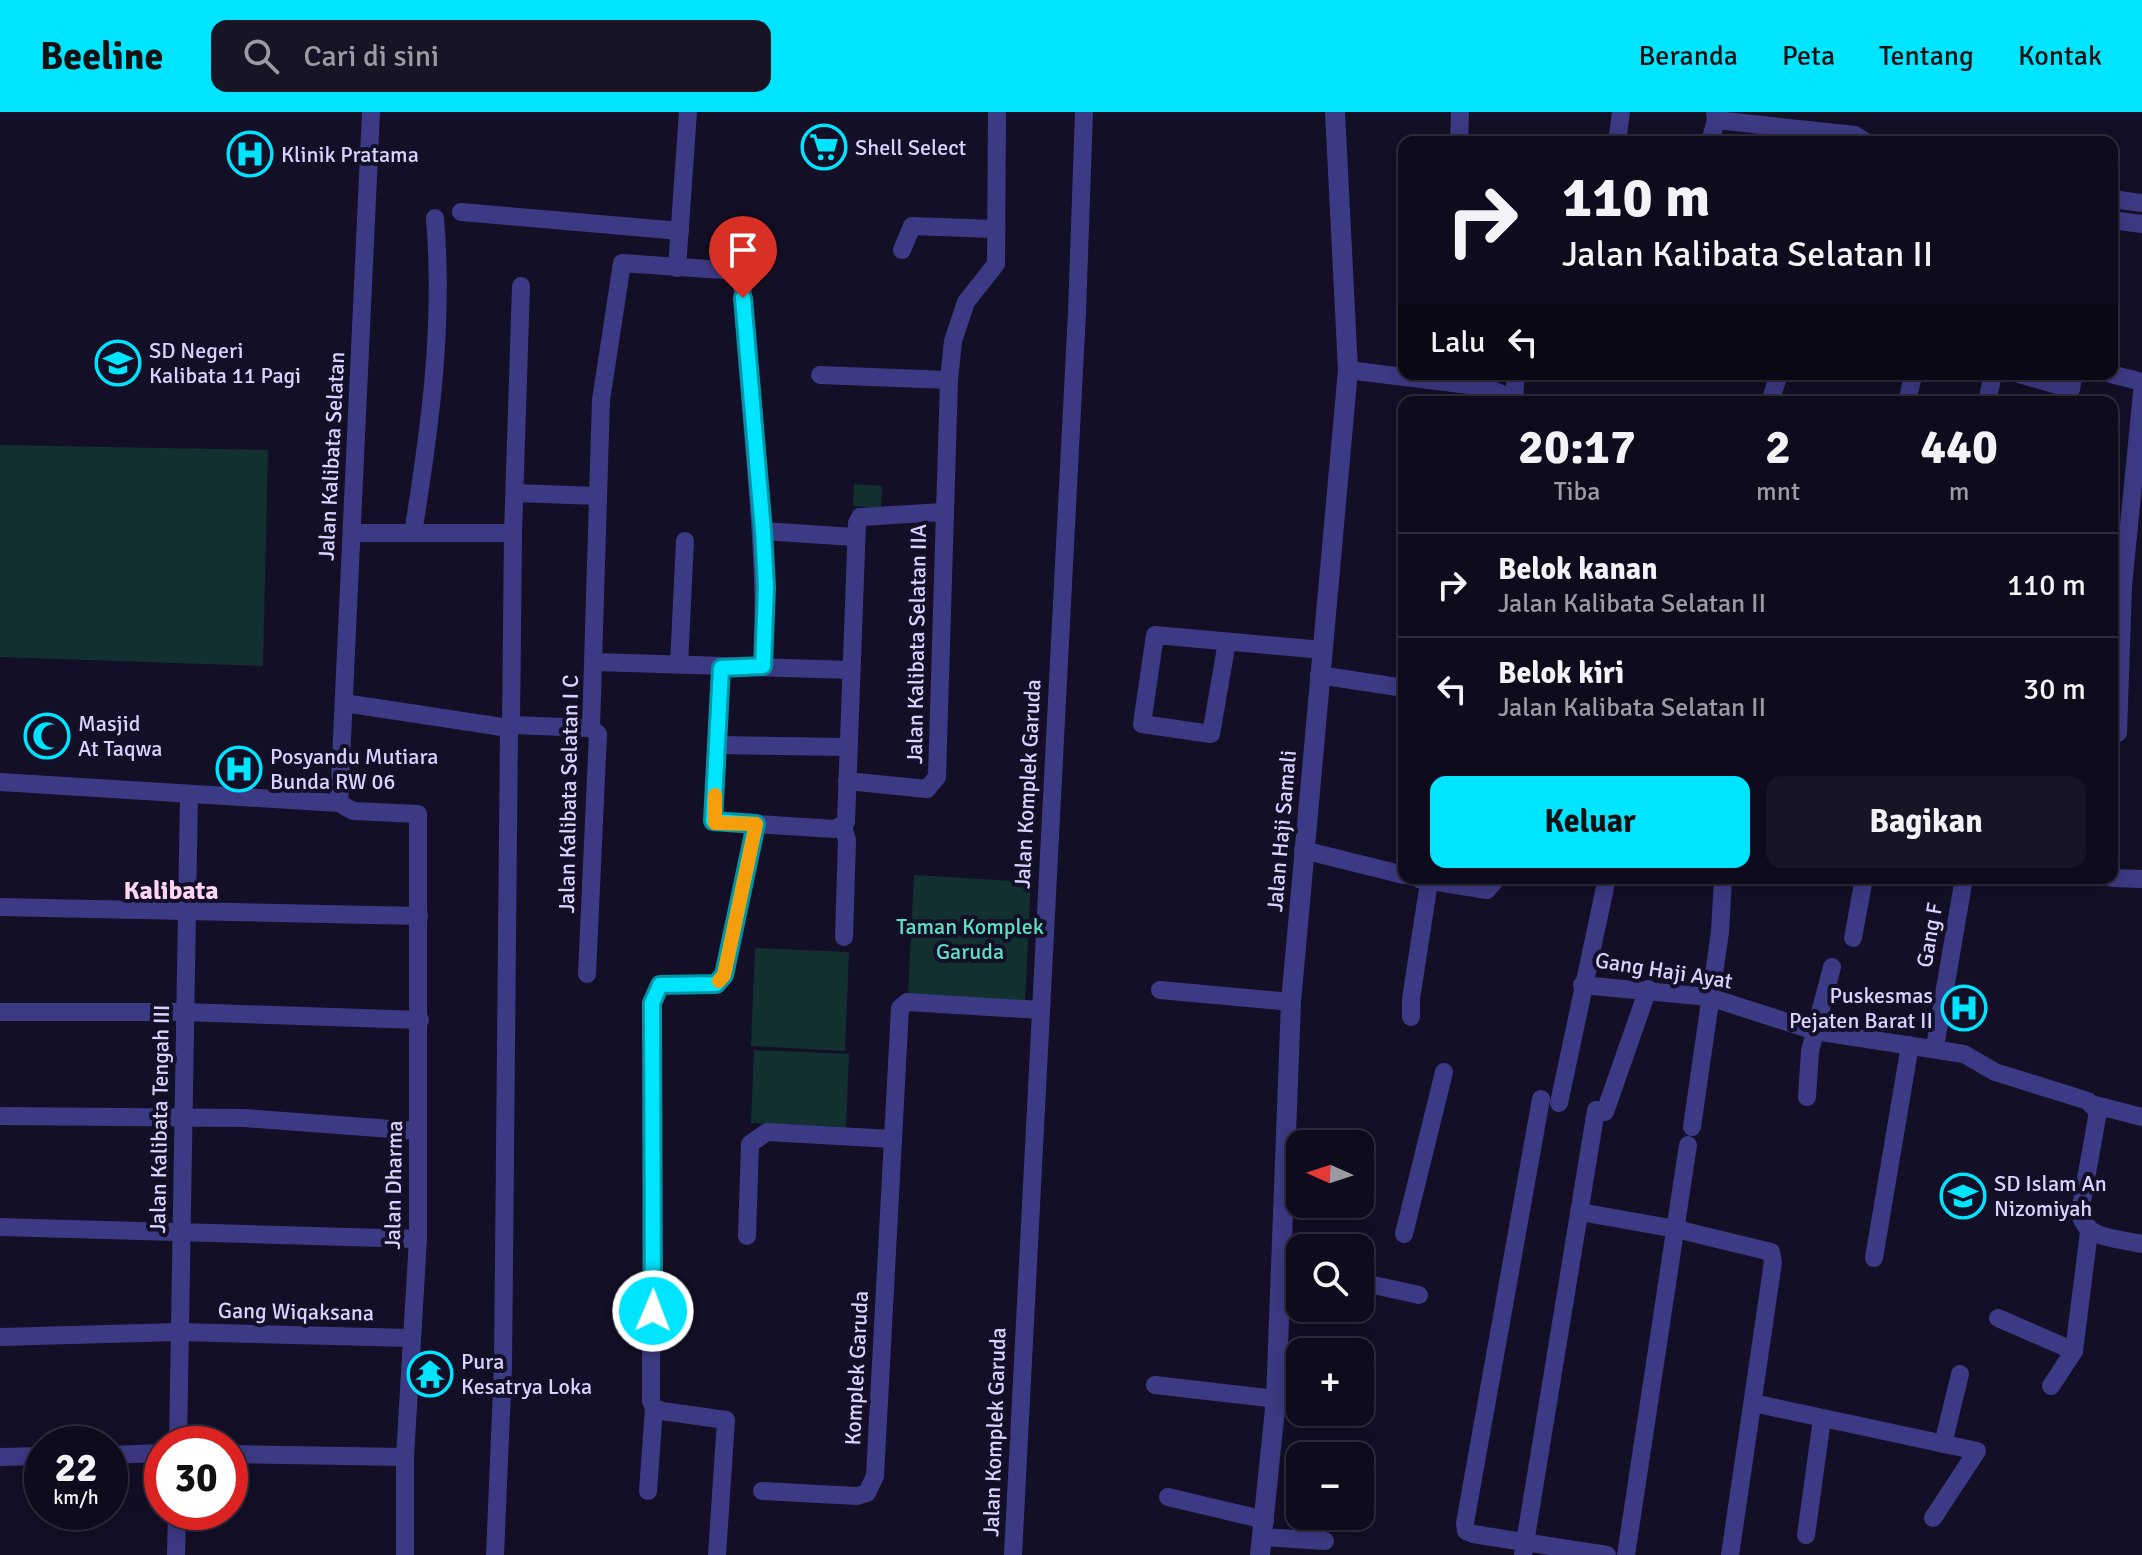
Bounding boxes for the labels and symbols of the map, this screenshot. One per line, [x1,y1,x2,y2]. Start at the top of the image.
supermarket icon: Shell Select [800,123,848,171]
hospital icon: Klinik Pratama [226,130,274,178]
place label: Shell Select [855,134,967,161]
place label: Klinik Pratama [281,141,419,168]
pin [709,216,777,298]
place label: SD Negeri Kalibata 11 Pagi [149,337,301,389]
school or university icon: SD Negeri Kalibata 11 Pagi [94,339,142,387]
street label: Jalan Kalibata Selatan [313,351,350,561]
street label: Jalan Kalibata Selatan IIA [901,523,932,764]
street label: Jalan Kalibata Selatan I C [553,674,584,914]
street label: Jalan Komplek Garuda [1009,679,1046,889]
place label: Masjid At Taqwa [78,710,162,762]
mosque icon: Masjid At Taqwa [23,712,71,760]
place label: Posyandu Mutiara Bunda RW 06 [270,743,439,795]
hospital icon: Posyandu Mutiara Bunda RW 06 [215,745,263,793]
street label: Jalan Haji Samali [1261,749,1302,913]
district label: Kalibata [123,875,219,907]
street label: Gang F [1911,901,1948,970]
park label: Taman Komplek Garuda [896,913,1044,965]
street label: Gang Haji Ayat [1593,946,1735,995]
place label: Puskesmas Pejaten Barat II [1789,982,1933,1034]
hospital icon: Puskesmas Pejaten Barat II [1940,984,1988,1032]
street label: Jalan Kalibata Tengah III [144,1004,175,1234]
street label: Jalan Dharma [379,1120,408,1250]
north arrow [1286,1130,1374,1218]
place label: SD Islam An Nizomiyah [1994,1170,2107,1222]
school or university icon: SD Islam An Nizomiyah [1939,1172,1987,1220]
position arrow [611,1269,695,1353]
street label: Komplek Garuda [839,1290,874,1446]
street label: Gang Wiqaksana [218,1297,374,1326]
street label: Jalan Komplek Garuda [977,1327,1012,1537]
place label: Pura Kesatrya Loka [461,1348,592,1400]
temple icon: Pura Kesatrya Loka [406,1350,454,1398]
speed limit sign: 30 [144,1426,248,1530]

